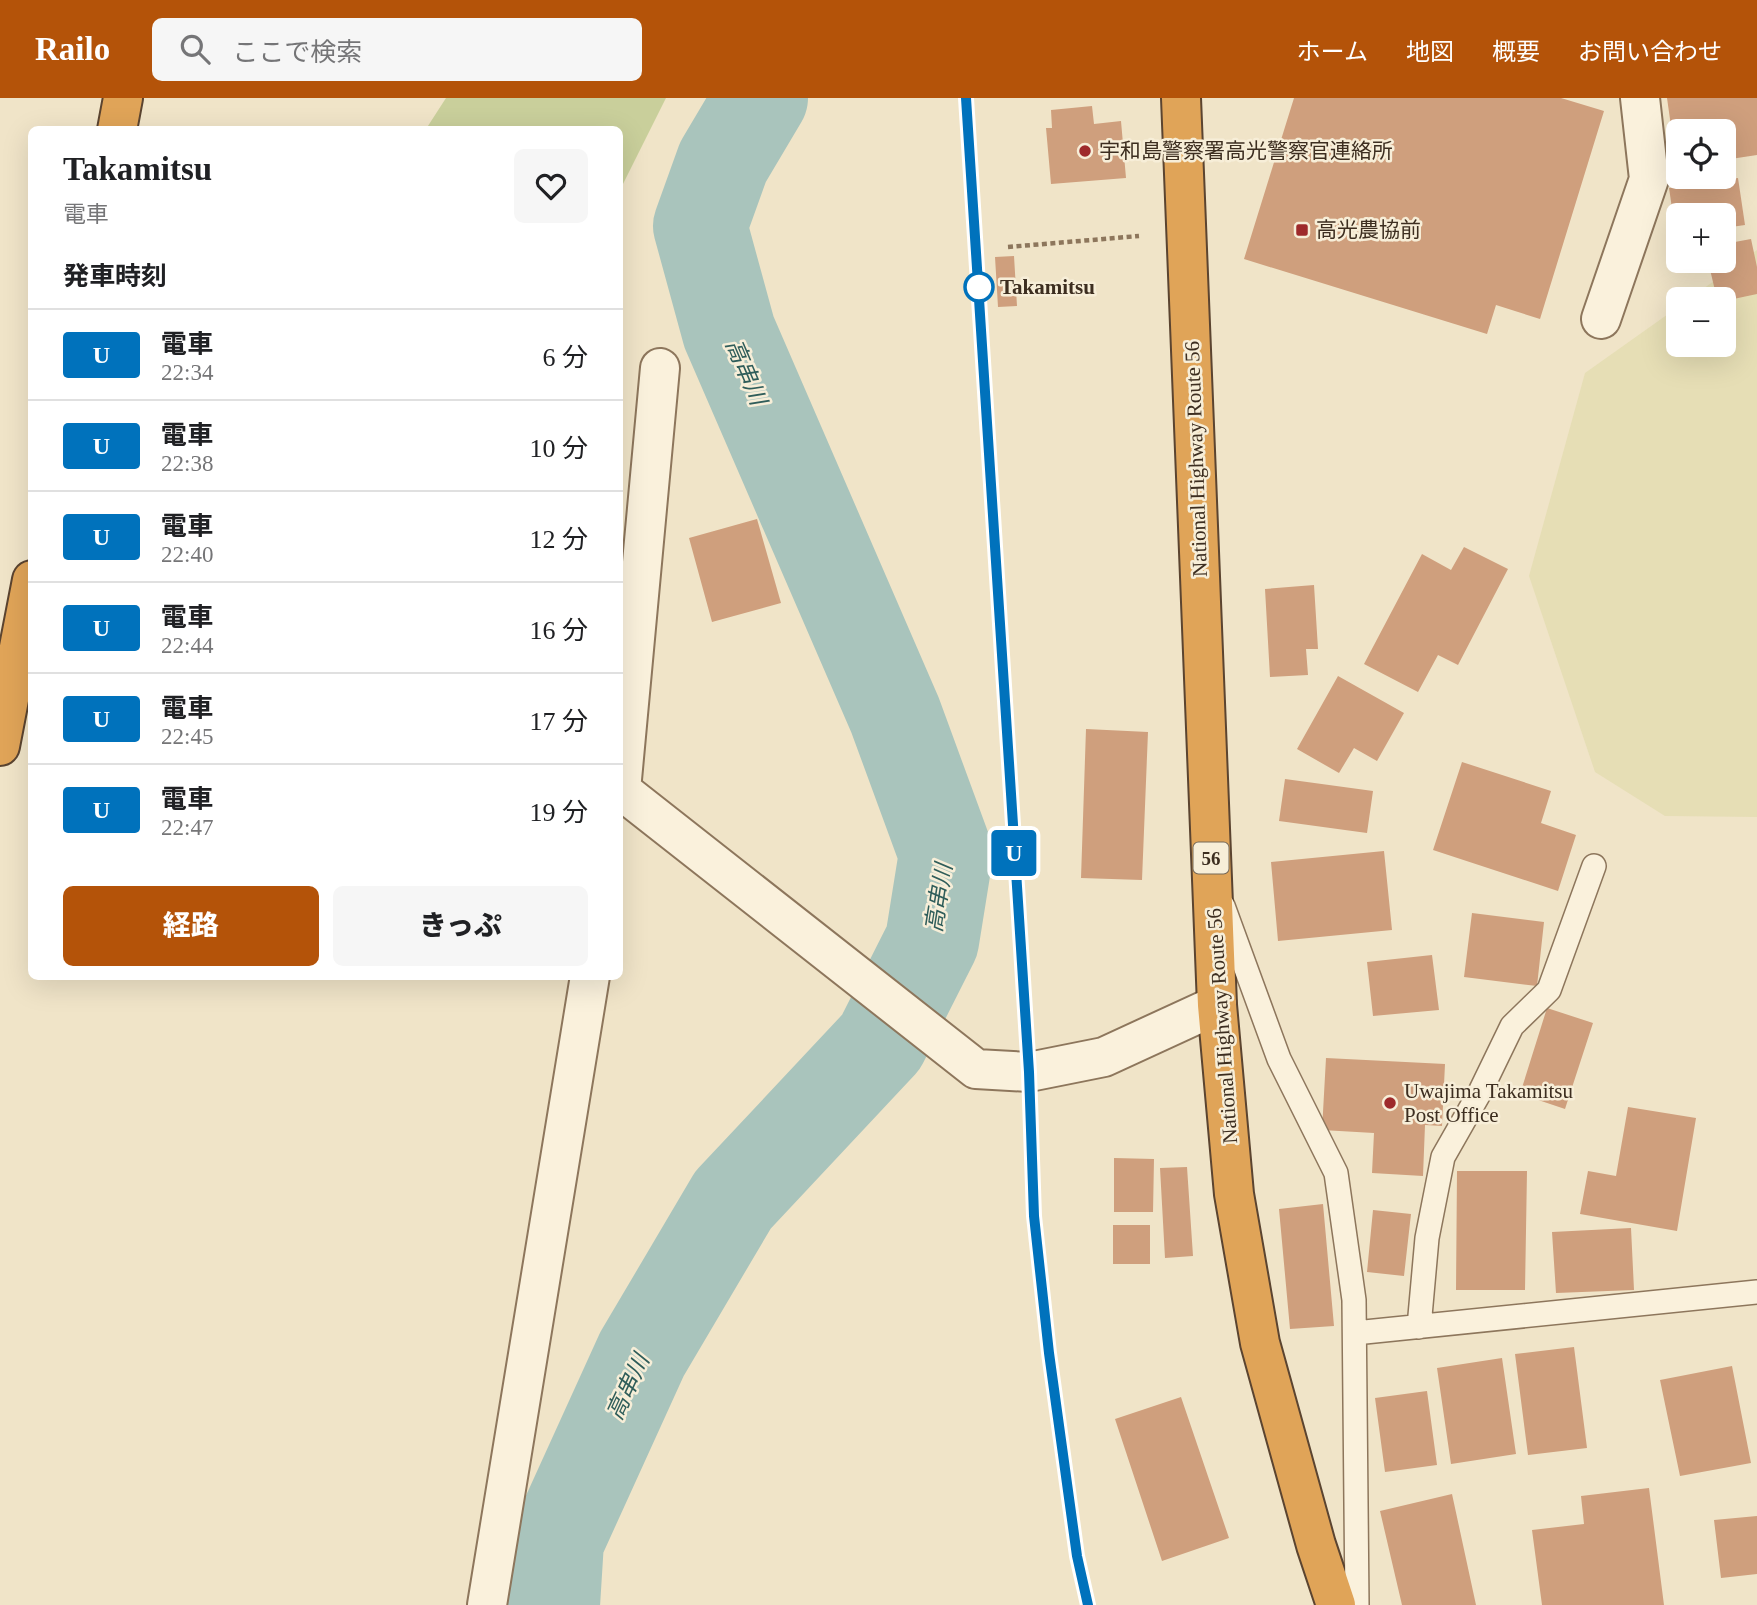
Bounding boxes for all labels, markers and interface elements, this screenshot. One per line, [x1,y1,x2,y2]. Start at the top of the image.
search box [152,18,642,81]
icon: search [176,30,214,68]
text: Railo [35,31,110,67]
text: ここで検索 [232,38,362,67]
text: ホーム [1297,39,1368,65]
text: 地図 [1406,39,1454,65]
text: 概要 [1492,39,1540,65]
text: お問い合わせ [1578,39,1722,65]
map controls [1666,119,1736,357]
button: locate [1666,119,1736,189]
place label: 宇和島警察署高光警察官連絡所 [1099,139,1393,163]
marker: 宇和島警察署高光警察官連絡所 [1077,143,1093,159]
button: heart [514,149,588,223]
text: Takamitsu [63,151,212,187]
text: 電車 [63,202,109,227]
button: + [1666,203,1736,273]
place label: 高光農協前 [1316,218,1421,242]
marker: 高光農協前 [1294,222,1310,238]
text: 発車時刻 [63,262,167,291]
marker: Takamitsu [964,272,994,302]
place label: Takamitsu [1000,275,1095,299]
button: − [1666,287,1736,357]
text: 電車 [161,330,213,359]
water label: 高串川 [721,335,772,411]
street label: National Highway Route 56 [1180,341,1212,577]
text: U [93,342,110,368]
text: 6 分 [542,343,588,372]
text: 22:34 [161,360,213,385]
text: 電車 [161,421,213,450]
text: U [93,433,110,459]
text: 10 分 [529,434,588,463]
text: 22:38 [161,451,213,476]
text: 電車 [161,512,213,541]
text: U [93,524,110,550]
text: 12 分 [529,525,588,554]
text: 22:40 [161,542,213,567]
text: 電車 [161,603,213,632]
text: U [93,615,110,641]
text: 16 分 [529,616,588,645]
text: 22:44 [161,633,213,658]
text: 電車 [161,694,213,723]
text: U [93,706,110,732]
text: 17 分 [529,707,588,736]
text: 22:45 [161,724,213,749]
text: 電車 [161,785,213,814]
text: U [93,797,110,823]
text: 19 分 [529,798,588,827]
text: 22:47 [161,815,213,840]
line badge: U [991,830,1037,876]
text: U [1005,840,1023,866]
road number: 56 [1194,842,1228,874]
water label: 高串川 [921,859,957,934]
button: 経路 [63,886,319,966]
button: きっぷ [333,886,588,966]
street label: National Highway Route 56 [1202,907,1242,1145]
place label: Uwajima Takamitsu Post Office [1404,1079,1574,1127]
marker: Uwajima Takamitsu Post Office [1382,1095,1398,1111]
water label: 高串川 [602,1348,655,1424]

